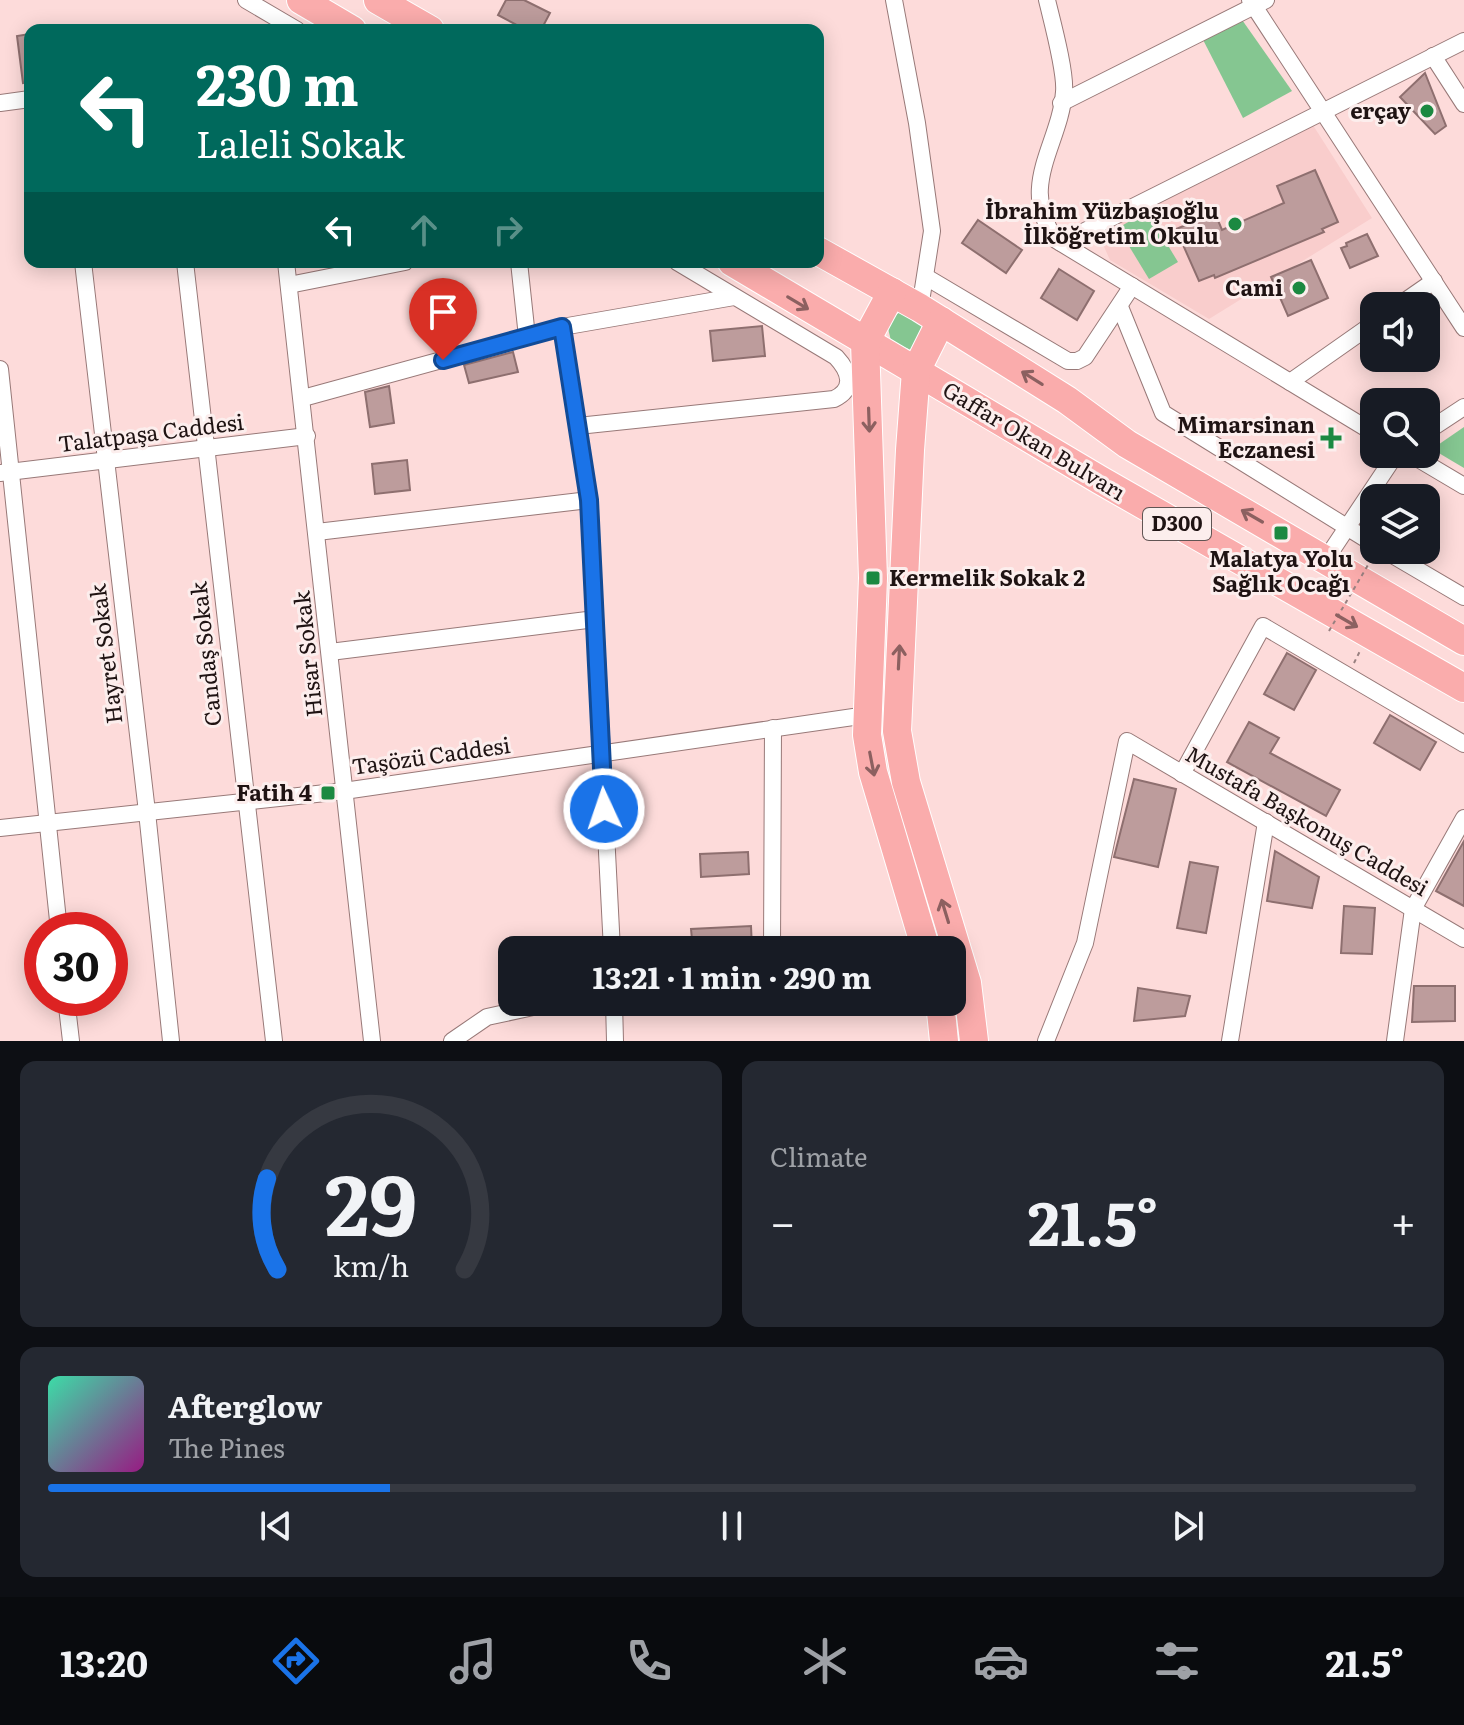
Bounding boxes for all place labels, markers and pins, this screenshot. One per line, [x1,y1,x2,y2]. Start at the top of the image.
place label: erçay [1350,93,1412,126]
marker: erçay [1418,102,1436,120]
place label: İbrahim Yüzbaşıoğlu İlköğretim Okulu [985,193,1219,251]
marker: İbrahim Yüzbaşıoğlu İlköğretim Okulu [1226,215,1244,233]
place label: Cami [1225,270,1283,303]
pin [409,278,477,360]
marker: Cami [1290,279,1308,297]
place label: Mimarsinan Eczanesi [1177,407,1315,465]
marker: Mimarsinan Eczanesi [1322,429,1340,447]
marker: Malatya Yolu Sağlık Ocağı [1272,524,1290,542]
place label: Malatya Yolu Sağlık Ocağı [1209,541,1353,599]
place label: Kermelik Sokak 2 [889,560,1085,593]
marker: Kermelik Sokak 2 [864,569,882,587]
place label: Fatih 4 [236,775,312,808]
marker: Fatih 4 [319,784,337,802]

